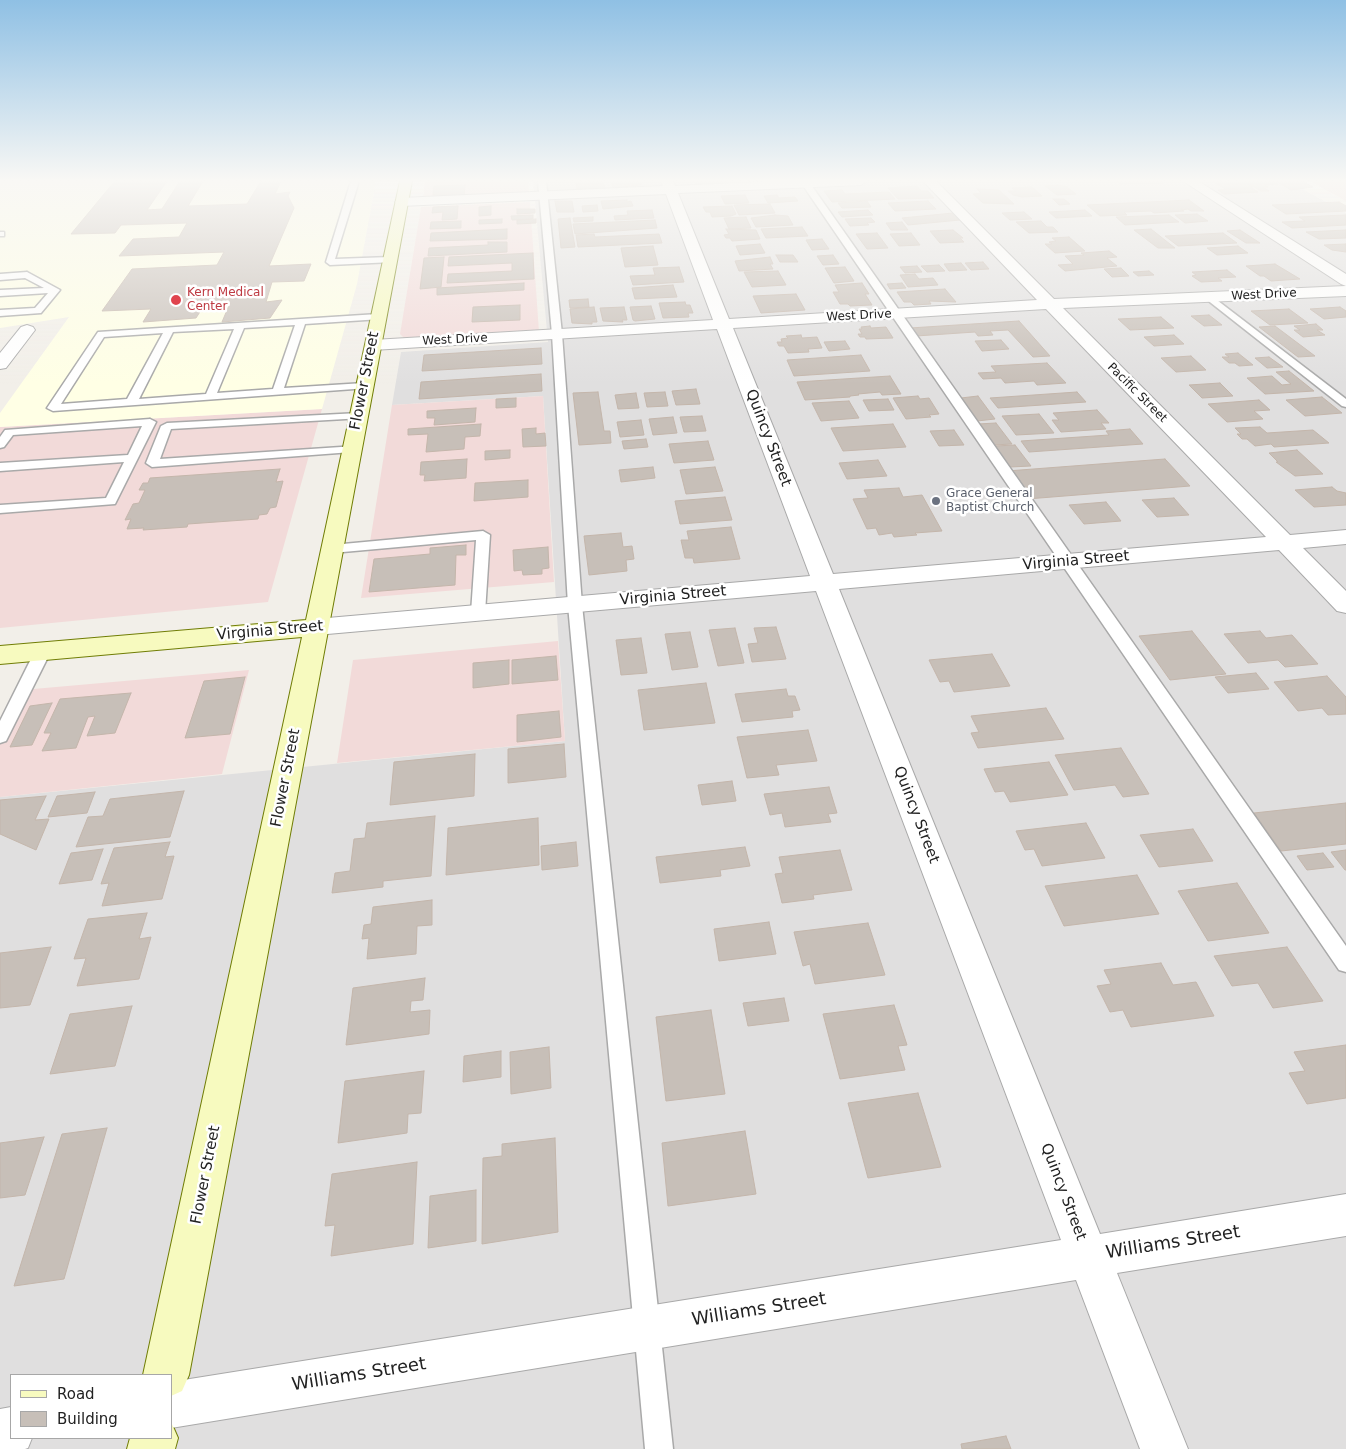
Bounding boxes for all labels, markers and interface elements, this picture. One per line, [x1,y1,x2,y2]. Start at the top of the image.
place label: Kern Medical Center [187,286,264,314]
street label: West Drive [1231,286,1297,304]
marker: Kern Medical Center [169,293,183,307]
street label: West Drive [826,307,892,325]
street label: Flower Street [347,330,383,432]
street label: West Drive [422,331,488,349]
street label: Pacific Street [1104,360,1170,426]
street label: Quincy Street [741,387,795,489]
place label: Grace General Baptist Church [946,487,1034,515]
marker: Grace General Baptist Church [930,495,942,507]
street label: Virginia Street [1022,547,1130,575]
street label: Virginia Street [619,582,727,610]
street label: Virginia Street [216,617,324,645]
street label: Flower Street [268,727,304,829]
street label: Quincy Street [889,764,943,866]
street label: Flower Street [188,1124,224,1226]
street label: Quincy Street [1036,1141,1090,1243]
street label: Williams Street [1104,1222,1242,1264]
street label: Williams Street [690,1289,828,1331]
street label: Williams Street [290,1354,428,1396]
legend [10,1374,172,1439]
text: Road [57,1385,95,1403]
text: Building [57,1410,118,1428]

